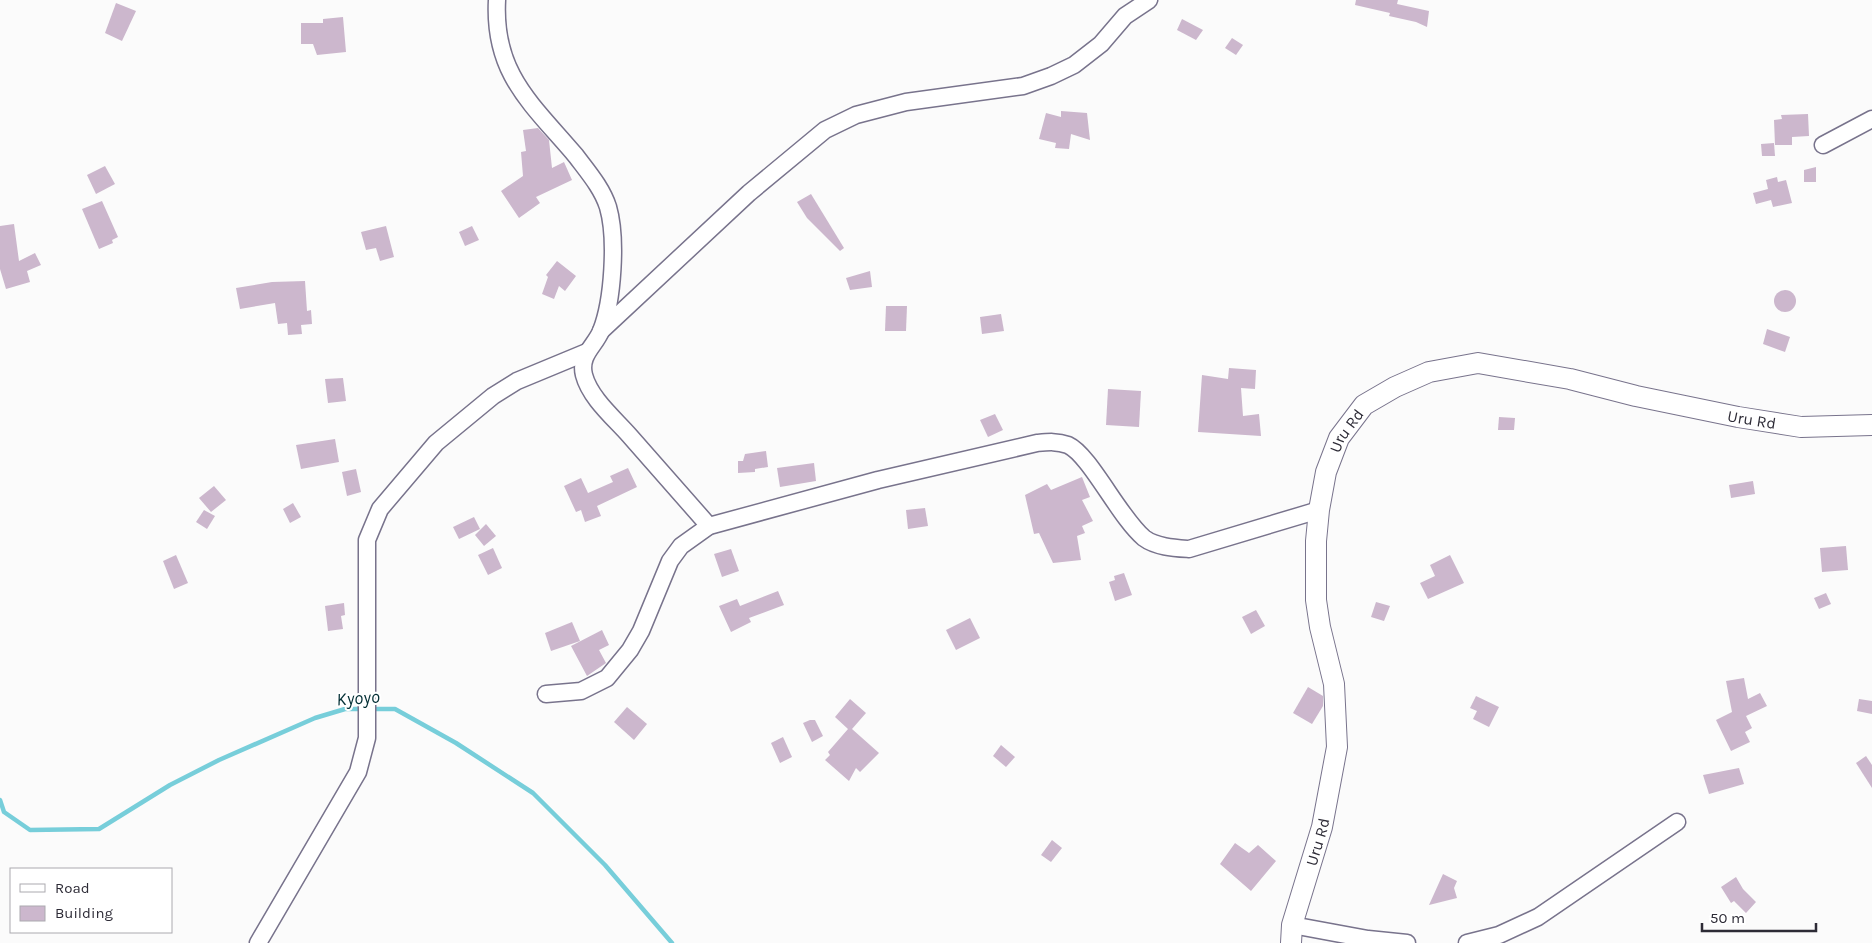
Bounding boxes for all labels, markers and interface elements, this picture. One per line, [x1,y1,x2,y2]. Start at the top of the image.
street label: Uru Rd [1325,405,1367,455]
street label: Uru Rd [1726,406,1777,432]
water label: Kyoyo [336,686,380,710]
street label: Uru Rd [1301,816,1333,868]
legend [10,868,172,933]
text: Road [55,879,90,897]
scale bar [1702,900,1816,932]
text: Building [55,904,113,922]
text: 50 m [1710,909,1745,927]

